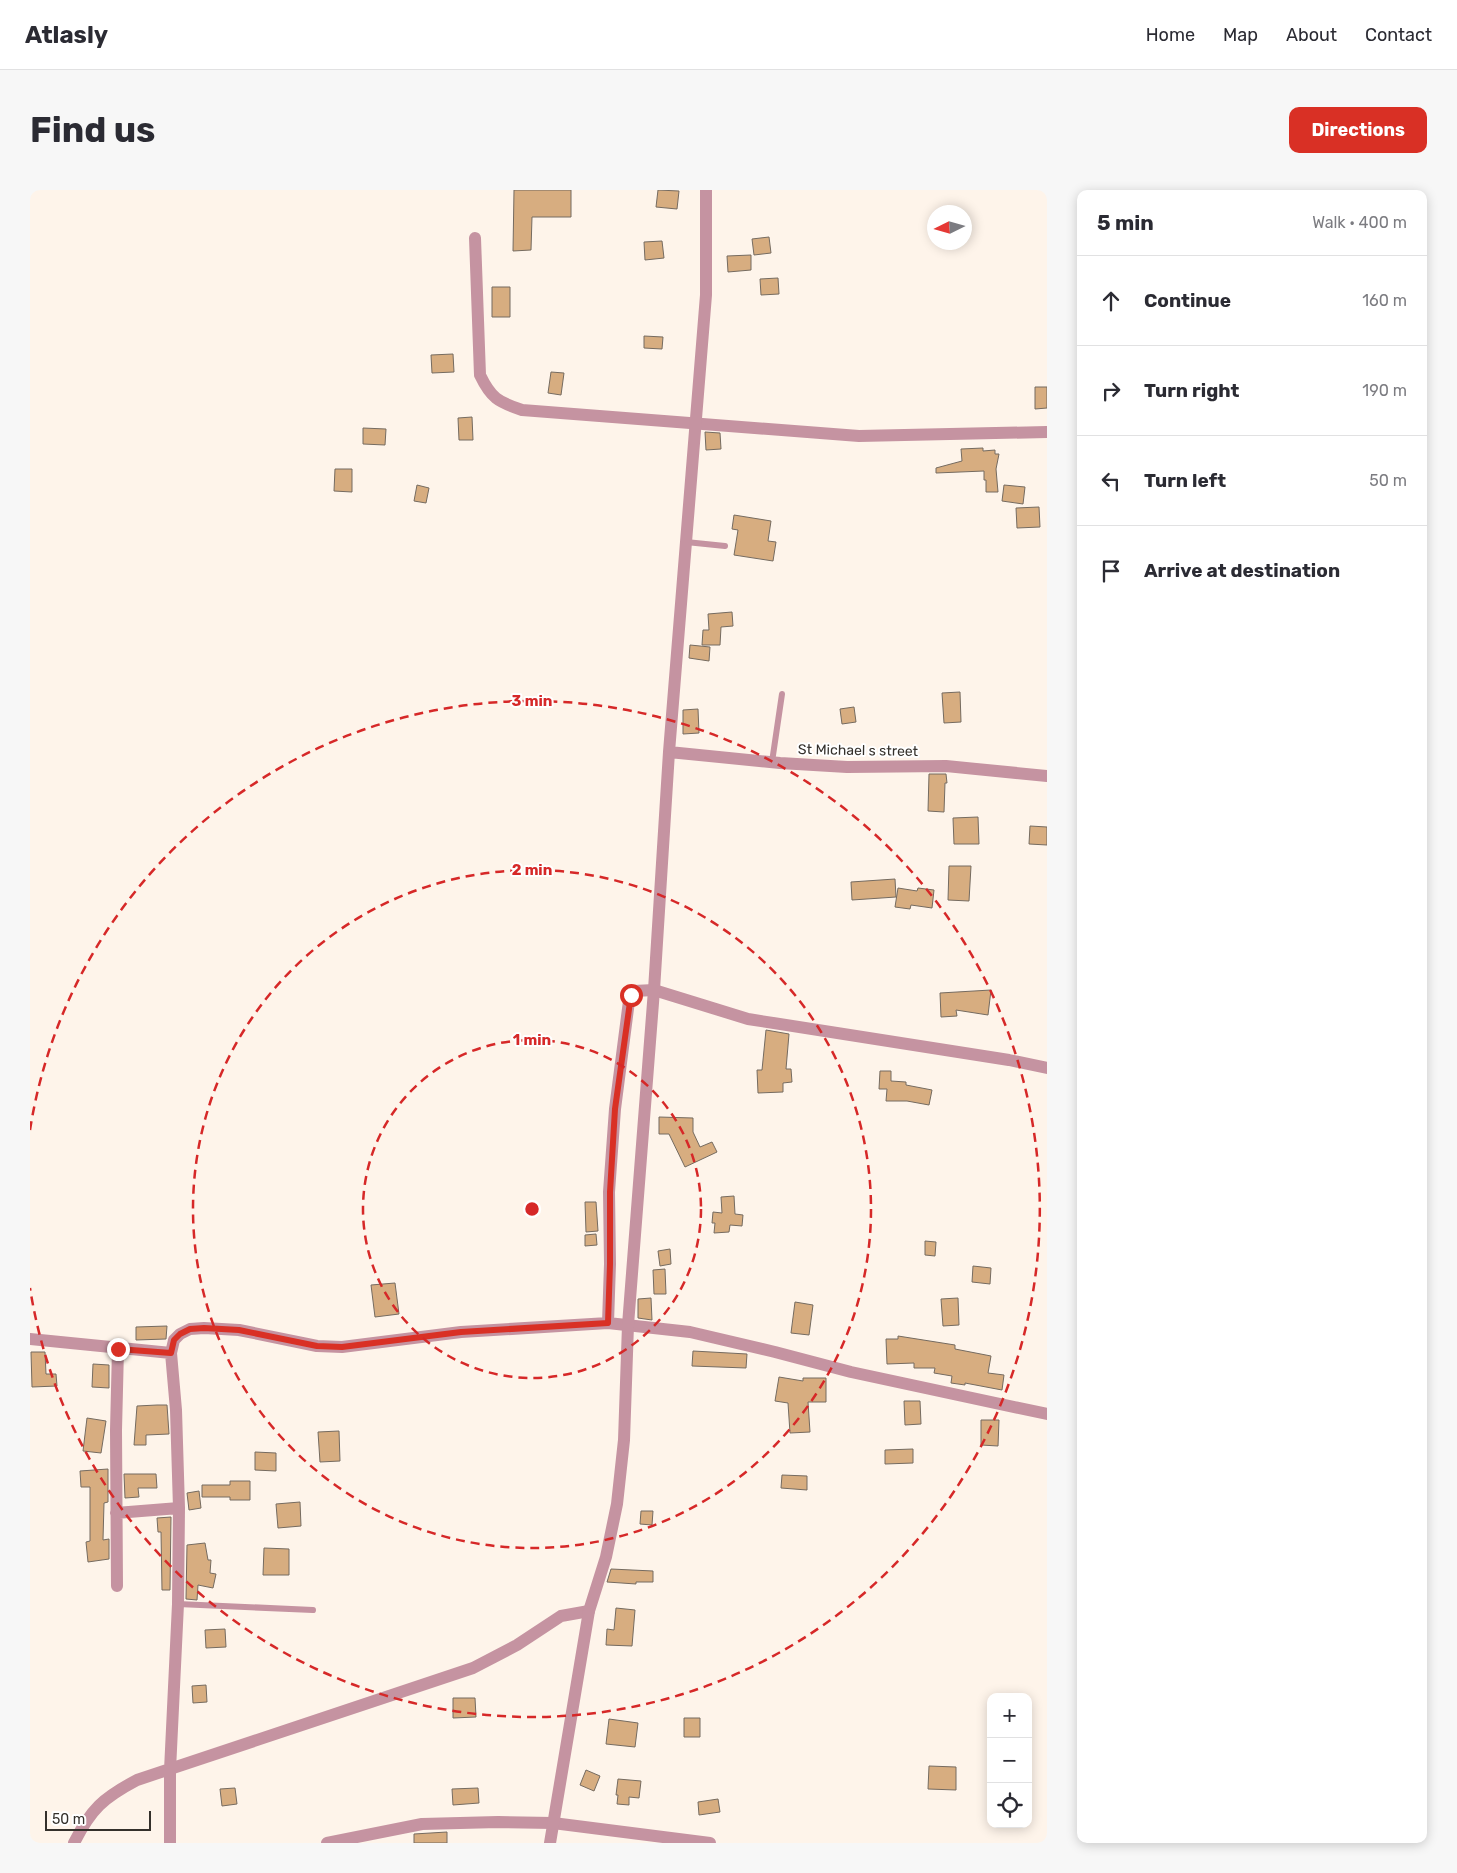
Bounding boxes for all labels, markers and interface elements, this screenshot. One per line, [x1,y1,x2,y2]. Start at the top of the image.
text: Atlasly [25,21,108,49]
text: Home [1146,24,1195,46]
text: Map [1223,24,1258,46]
text: About [1286,24,1337,46]
text: Contact [1365,24,1432,46]
button: Directions [1289,107,1427,153]
text: Find us [30,109,155,151]
north arrow [927,205,972,250]
text: 5 min [1097,210,1154,235]
text: Walk · 400 m [1312,213,1407,232]
icon: ahead [1097,287,1125,315]
text: Continue [1144,289,1231,312]
text: 160 m [1362,291,1407,310]
icon: right [1097,377,1125,405]
text: Turn right [1144,379,1239,402]
text: 190 m [1362,381,1407,400]
icon: left [1097,467,1125,495]
text: Turn left [1144,469,1226,492]
text: 50 m [1369,471,1407,490]
icon: arrive [1097,557,1125,585]
text: Arrive at destination [1144,559,1340,582]
text: 3 min [512,692,552,710]
street label: St Michael s street [798,741,919,760]
text: 2 min [512,861,552,879]
route start [620,984,643,1007]
text: 1 min [513,1031,551,1049]
centre of rings [523,1200,541,1218]
route end [107,1338,130,1361]
map controls [987,1693,1032,1828]
button: + [987,1693,1032,1738]
button: − [987,1738,1032,1783]
button: locate [987,1783,1032,1828]
scale bar [45,1808,151,1831]
text: 50 m [52,1811,85,1828]

